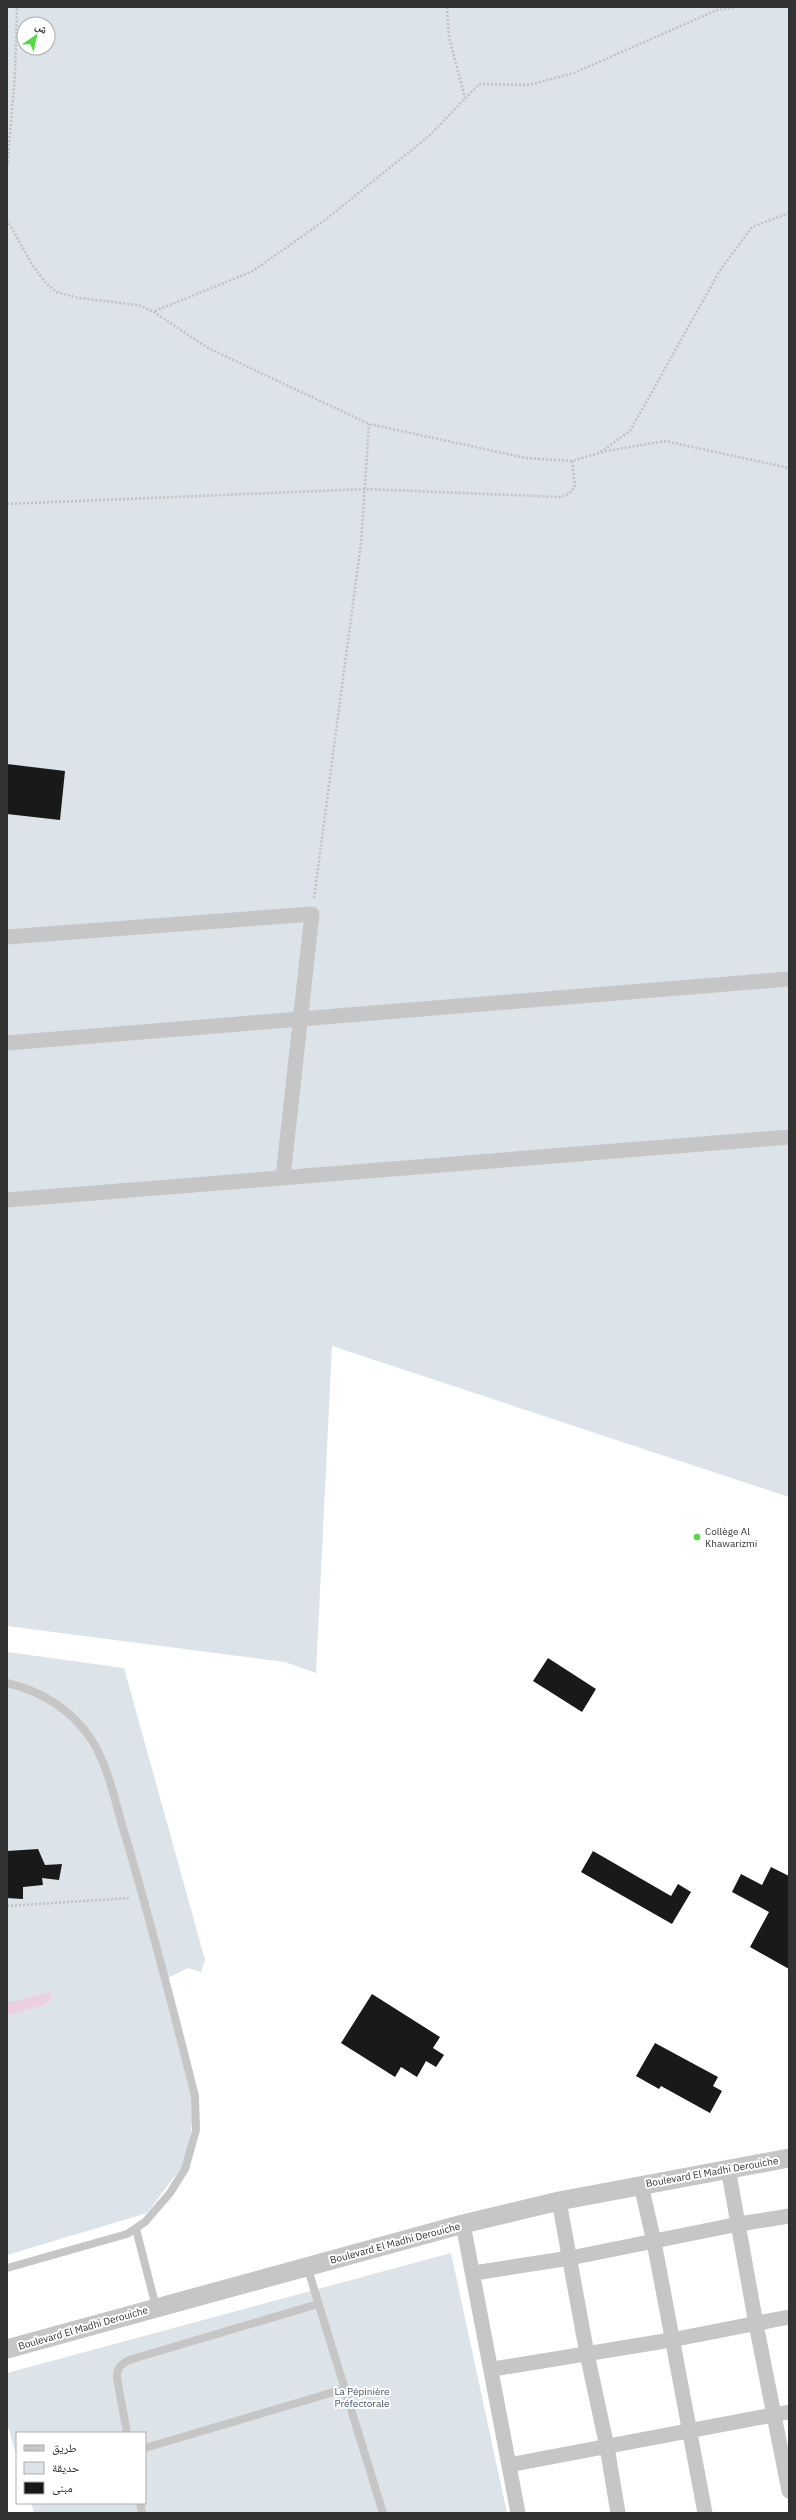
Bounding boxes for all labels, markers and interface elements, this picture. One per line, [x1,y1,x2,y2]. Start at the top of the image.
north arrow [16,16,56,56]
text: ش [32,19,51,38]
place label: Collège Al Khawarizmi [705,1525,757,1550]
marker: Collège Al Khawarizmi [692,1532,702,1542]
street label: Boulevard El Madhi Derouiche [645,2154,780,2190]
street label: Boulevard El Madhi Derouiche [328,2219,462,2267]
street label: Boulevard El Madhi Derouiche [17,2303,150,2353]
park label: La Pépinière Préfectorale [334,2385,390,2410]
legend [16,2432,146,2504]
text: طريق [52,2440,77,2455]
text: حديقة [52,2460,80,2475]
text: مبنى [52,2480,73,2495]

